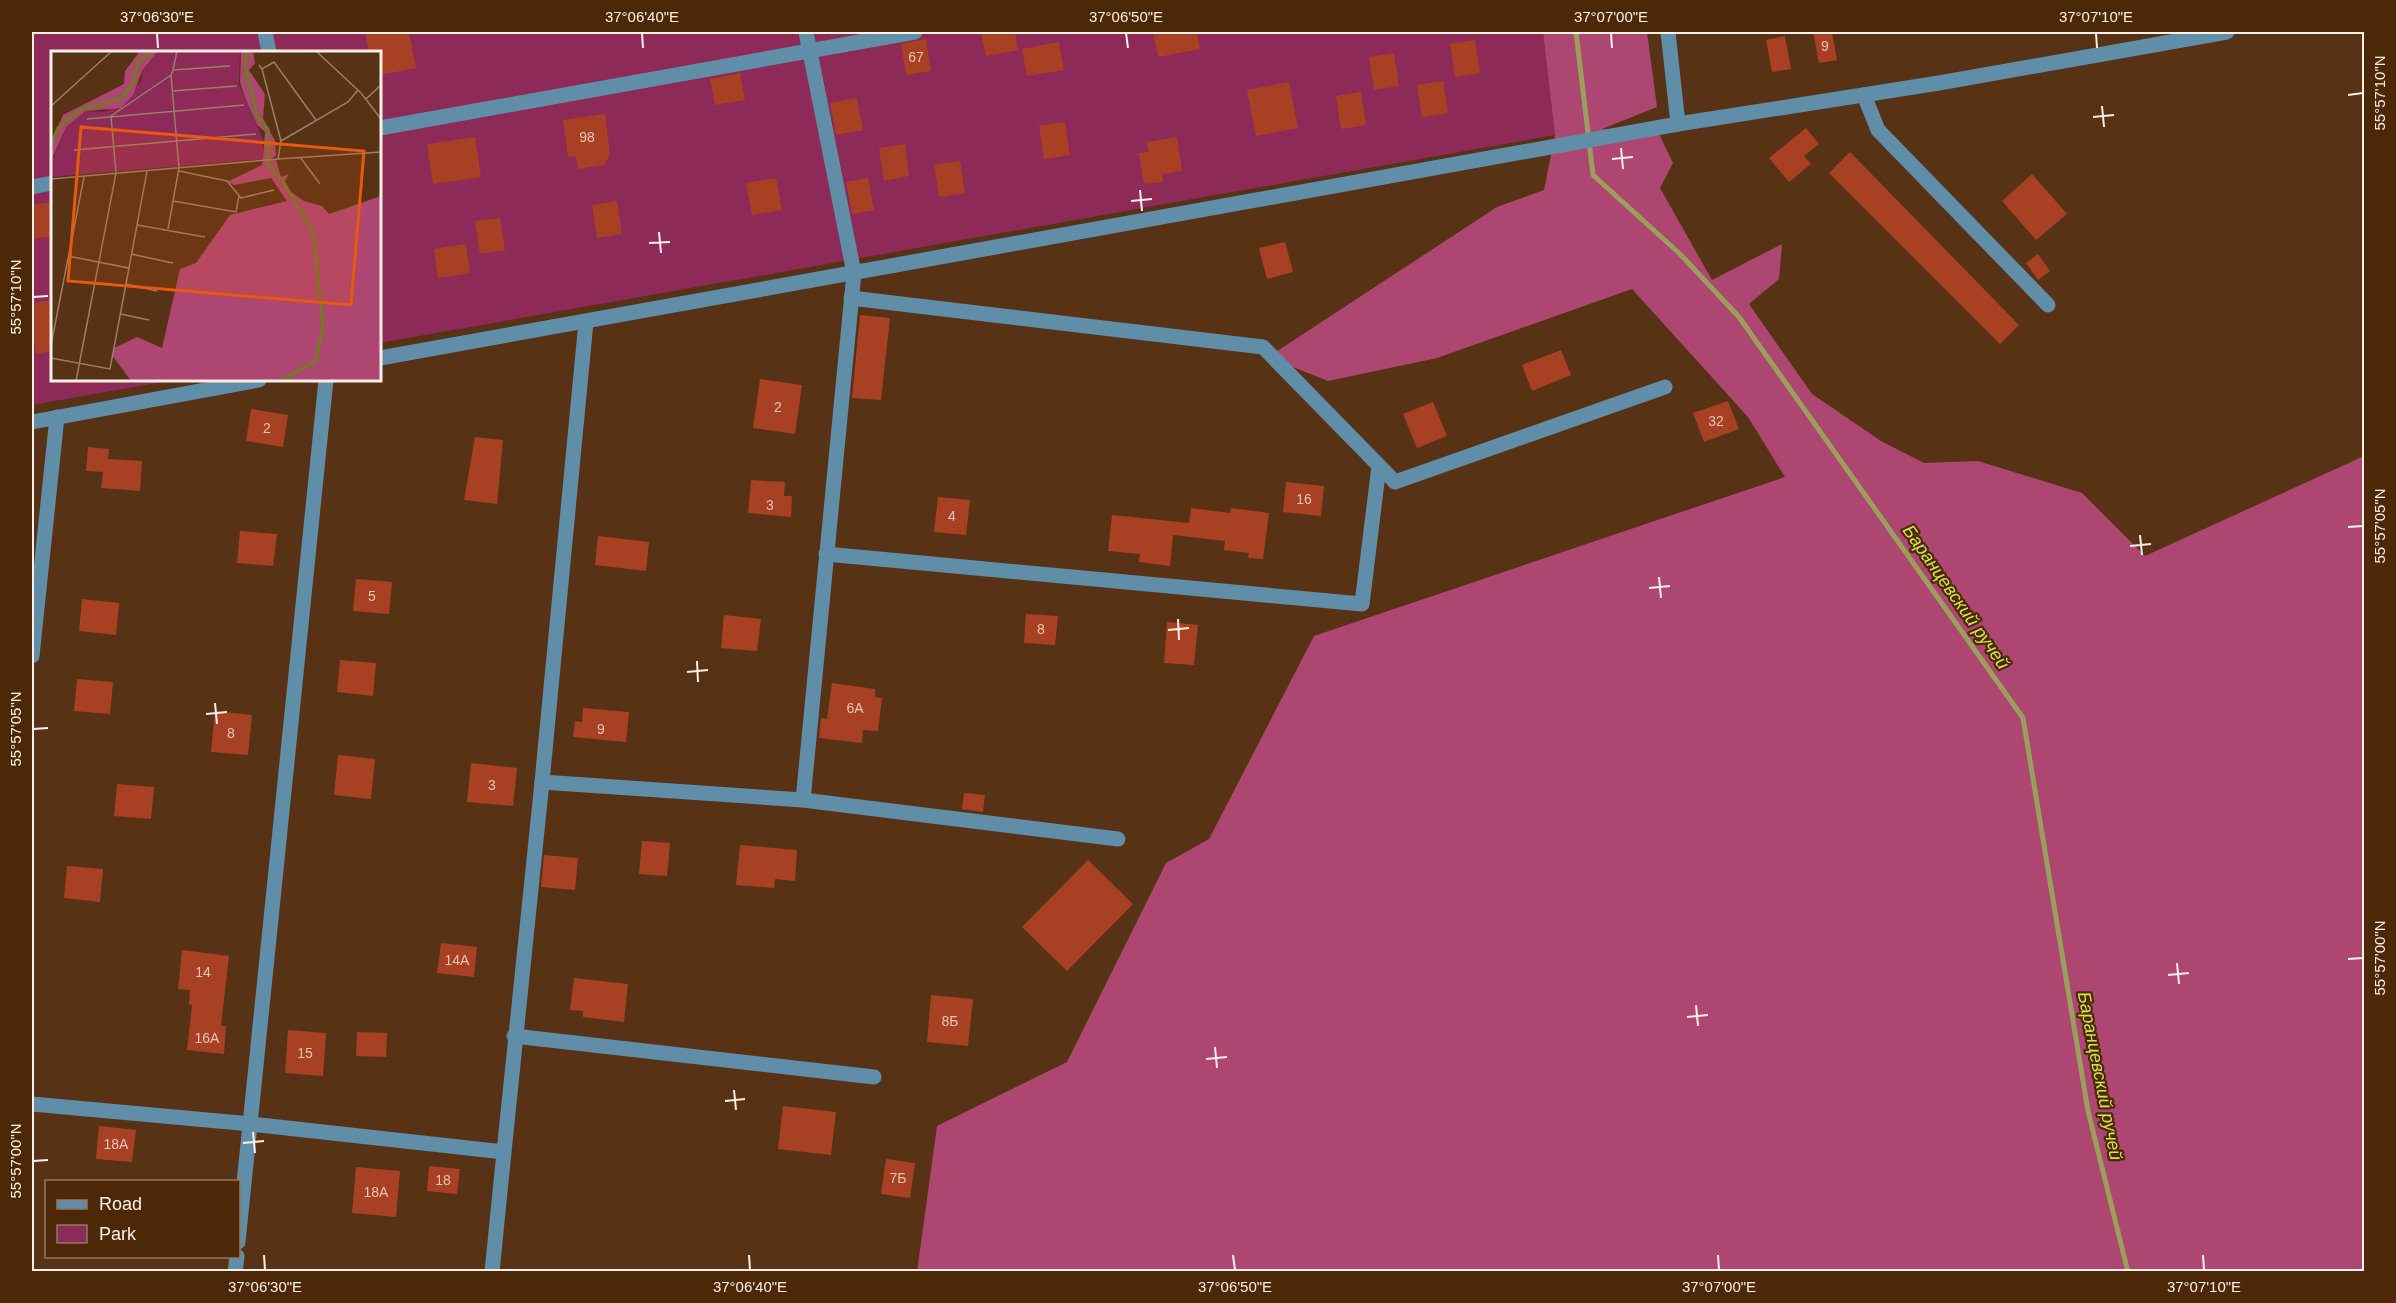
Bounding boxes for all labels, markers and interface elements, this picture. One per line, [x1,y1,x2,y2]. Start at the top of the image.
text: 37°06'30"E [120,8,194,25]
text: 37°06'40"E [605,8,679,25]
text: 37°06'50"E [1089,8,1163,25]
text: 37°07'00"E [1574,8,1648,25]
text: 37°07'10"E [2059,8,2133,25]
house number: 9 [1821,38,1829,54]
house number: 67 [908,49,924,65]
inset map [51,51,381,381]
text: 55°57'10"N [2371,55,2388,131]
house number: 98 [579,129,595,145]
text: 55°57'10"N [7,259,24,335]
house number: 2 [774,399,782,415]
house number: 32 [1708,413,1724,429]
house number: 2 [263,420,271,436]
text: 55°57'05"N [2371,488,2388,564]
house number: 16 [1296,491,1312,507]
house number: 3 [766,497,774,513]
house number: 4 [948,508,956,524]
water label: Баранцевский ручей [1899,521,2013,673]
house number: 5 [368,588,376,604]
house number: 8 [1037,621,1045,637]
text: 55°57'05"N [7,691,24,767]
house number: 6А [846,700,864,716]
house number: 9 [597,721,605,737]
house number: 8 [227,725,235,741]
house number: 3 [488,777,496,793]
text: 55°57'00"N [2371,920,2388,996]
house number: 14А [445,952,470,968]
house number: 14 [195,964,211,980]
water label: Баранцевский ручей [2074,990,2126,1162]
house number: 8Б [942,1013,958,1029]
house number: 16А [195,1030,220,1046]
house number: 15 [297,1045,313,1061]
text: 55°57'00"N [7,1123,24,1199]
house number: 18А [104,1136,129,1152]
house number: 7Б [890,1170,906,1186]
house number: 18 [435,1172,451,1188]
legend [45,1180,240,1258]
house number: 18А [364,1184,389,1200]
text: Road [99,1194,142,1214]
text: Park [99,1224,137,1244]
text: 37°06'30"E [228,1278,302,1295]
text: 37°06'40"E [713,1278,787,1295]
text: 37°06'50"E [1198,1278,1272,1295]
text: 37°07'00"E [1682,1278,1756,1295]
text: 37°07'10"E [2167,1278,2241,1295]

